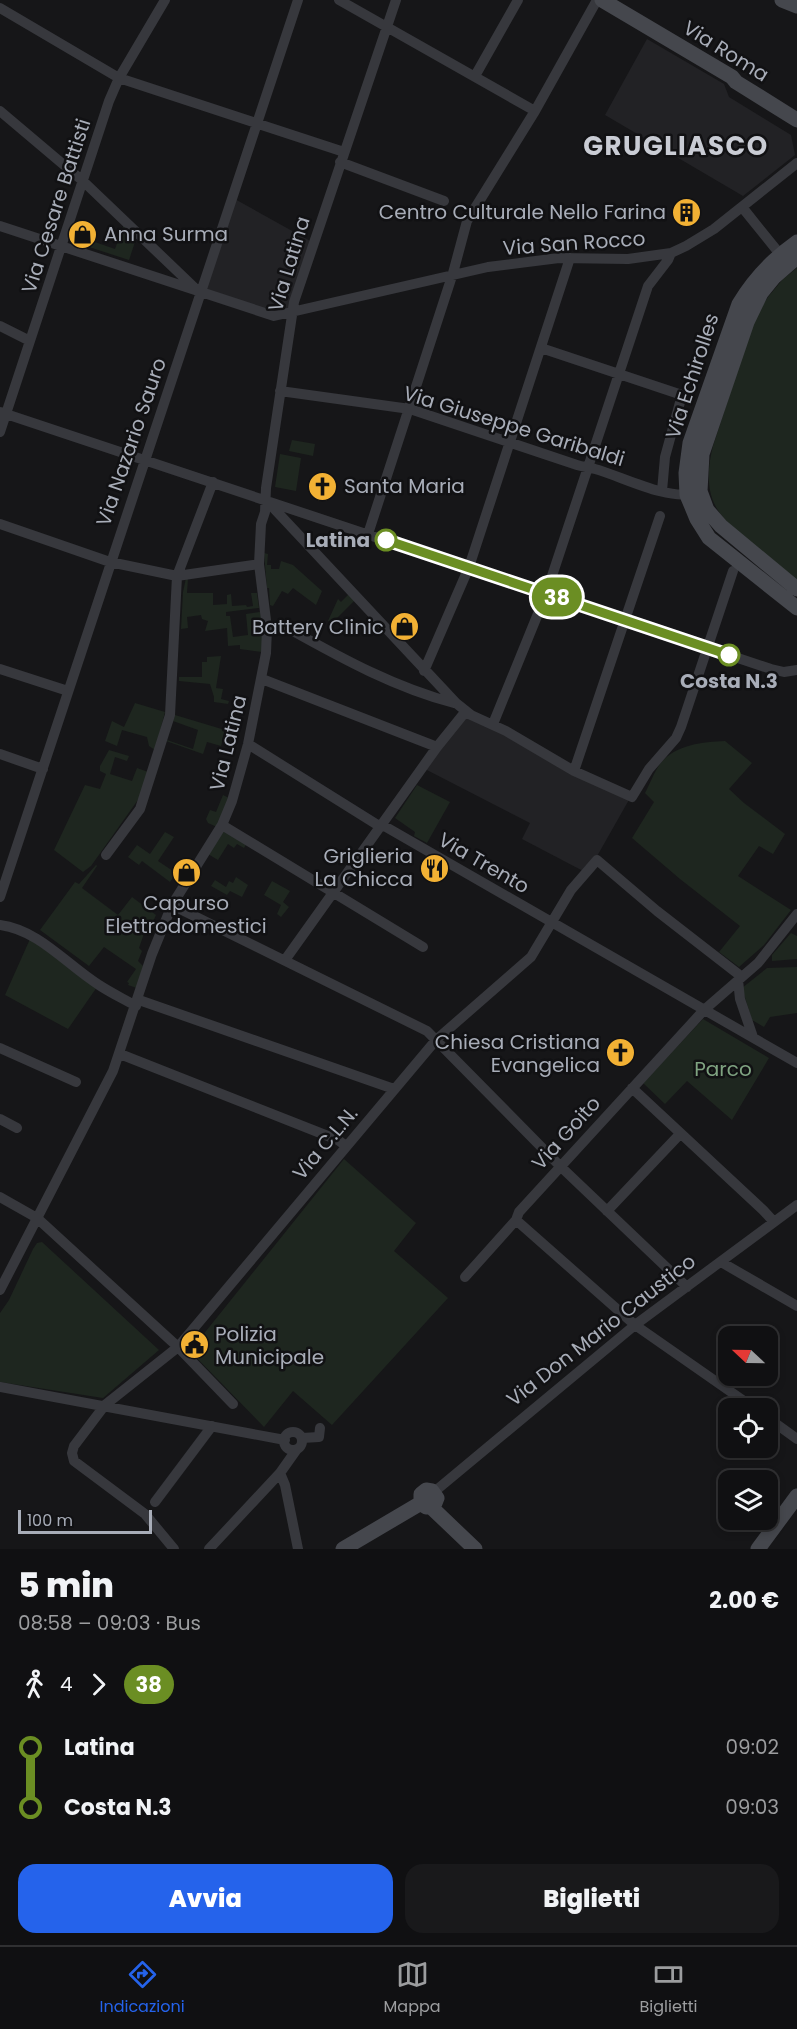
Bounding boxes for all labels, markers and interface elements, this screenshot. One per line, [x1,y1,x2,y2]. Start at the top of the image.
street label: Via Roma [678,14,774,88]
street label: Via Cesare Battisti [15,115,97,297]
district label: GRUGLIASCO [583,128,769,164]
building icon: Centro Culturale Nello Farina [671,196,703,228]
place label: Centro Culturale Nello Farina [379,198,666,226]
street label: Via Latina [261,213,317,315]
shop icon: Anna Surma [67,218,99,250]
place label: Anna Surma [104,220,228,248]
street label: Via San Rocco [502,224,646,262]
street label: Via Echirolles [659,310,725,442]
street label: Via Nazario Sauro [89,354,173,530]
street label: Via Giuseppe Garibaldi [400,379,628,473]
church icon: Santa Maria [307,470,339,502]
place label: Santa Maria [344,472,465,500]
place label: Latina [306,526,370,554]
marker: Latina [375,529,397,551]
line badge: 38 [530,578,584,616]
text: 38 [544,583,570,612]
shop icon: Battery Clinic [389,611,421,643]
place label: Battery Clinic [252,613,384,641]
marker: Costa N.3 [718,644,740,666]
place label: Costa N.3 [680,667,778,695]
street label: Via Latina [203,692,253,794]
street label: Via Trento [433,826,535,900]
place label: Griglieria La Chicca [315,842,413,893]
restaurant icon: Griglieria La Chicca [418,852,450,884]
shop icon: Capurso Elettrodomestici [170,856,202,888]
place label: Capurso Elettrodomestici [105,889,267,940]
place label: Chiesa Cristiana Evangelica [435,1028,600,1079]
church icon: Chiesa Cristiana Evangelica [605,1037,637,1069]
park label: Parco [694,1055,752,1083]
street label: Via Goito [525,1090,607,1176]
street label: Via C.L.N. [286,1100,364,1186]
street label: Via Don Mario Caustico [501,1247,701,1413]
place label: Polizia Municipale [215,1320,324,1371]
north arrow [718,1326,778,1386]
map controls [718,1326,778,1530]
public building icon: Polizia Municipale [178,1329,210,1361]
button: locate [718,1398,778,1458]
button: layers [718,1470,778,1530]
scale bar [18,1507,152,1534]
text: 100 m [27,1509,73,1532]
text: 5 min [18,1562,114,1609]
text: 2.00 € [709,1585,779,1616]
text: 08:58 – 09:03 · Bus [18,1609,201,1637]
icon: walk [18,1668,51,1701]
icon: forward [82,1668,115,1701]
text: 4 [60,1670,73,1698]
text: 38 [136,1670,162,1699]
text: Latina [64,1732,135,1763]
text: 09:02 [726,1733,779,1761]
text: Costa N.3 [64,1792,172,1823]
text: 09:03 [725,1793,779,1821]
button: Avvia [18,1864,393,1933]
button: Biglietti [405,1864,779,1933]
tab: Indicazioni [99,1958,185,2019]
tab: Mappa [384,1958,441,2019]
tab: Biglietti [640,1958,698,2019]

